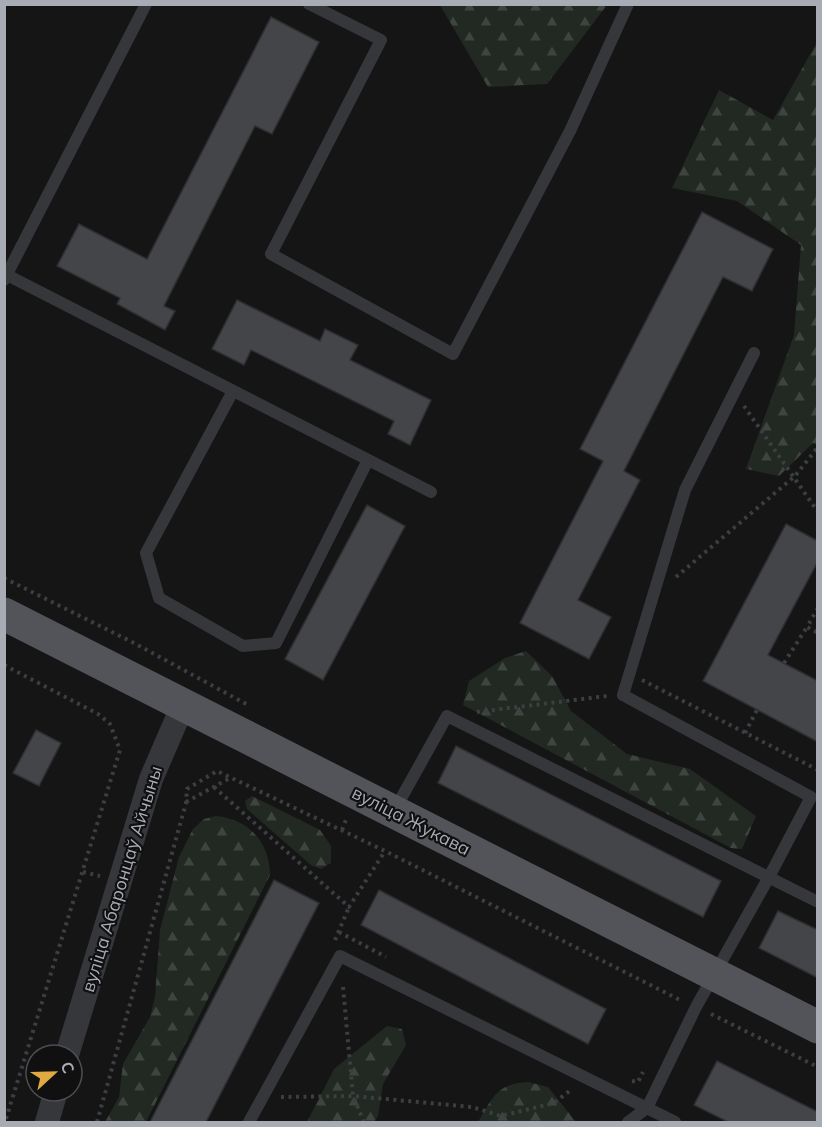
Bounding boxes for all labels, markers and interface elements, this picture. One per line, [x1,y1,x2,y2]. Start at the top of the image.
street label: вуліца Абаронцаў Айчыны [76,763,167,995]
street label: вуліца Жукава [348,781,474,860]
north arrow [24,1043,84,1103]
text: С [57,1059,79,1076]

